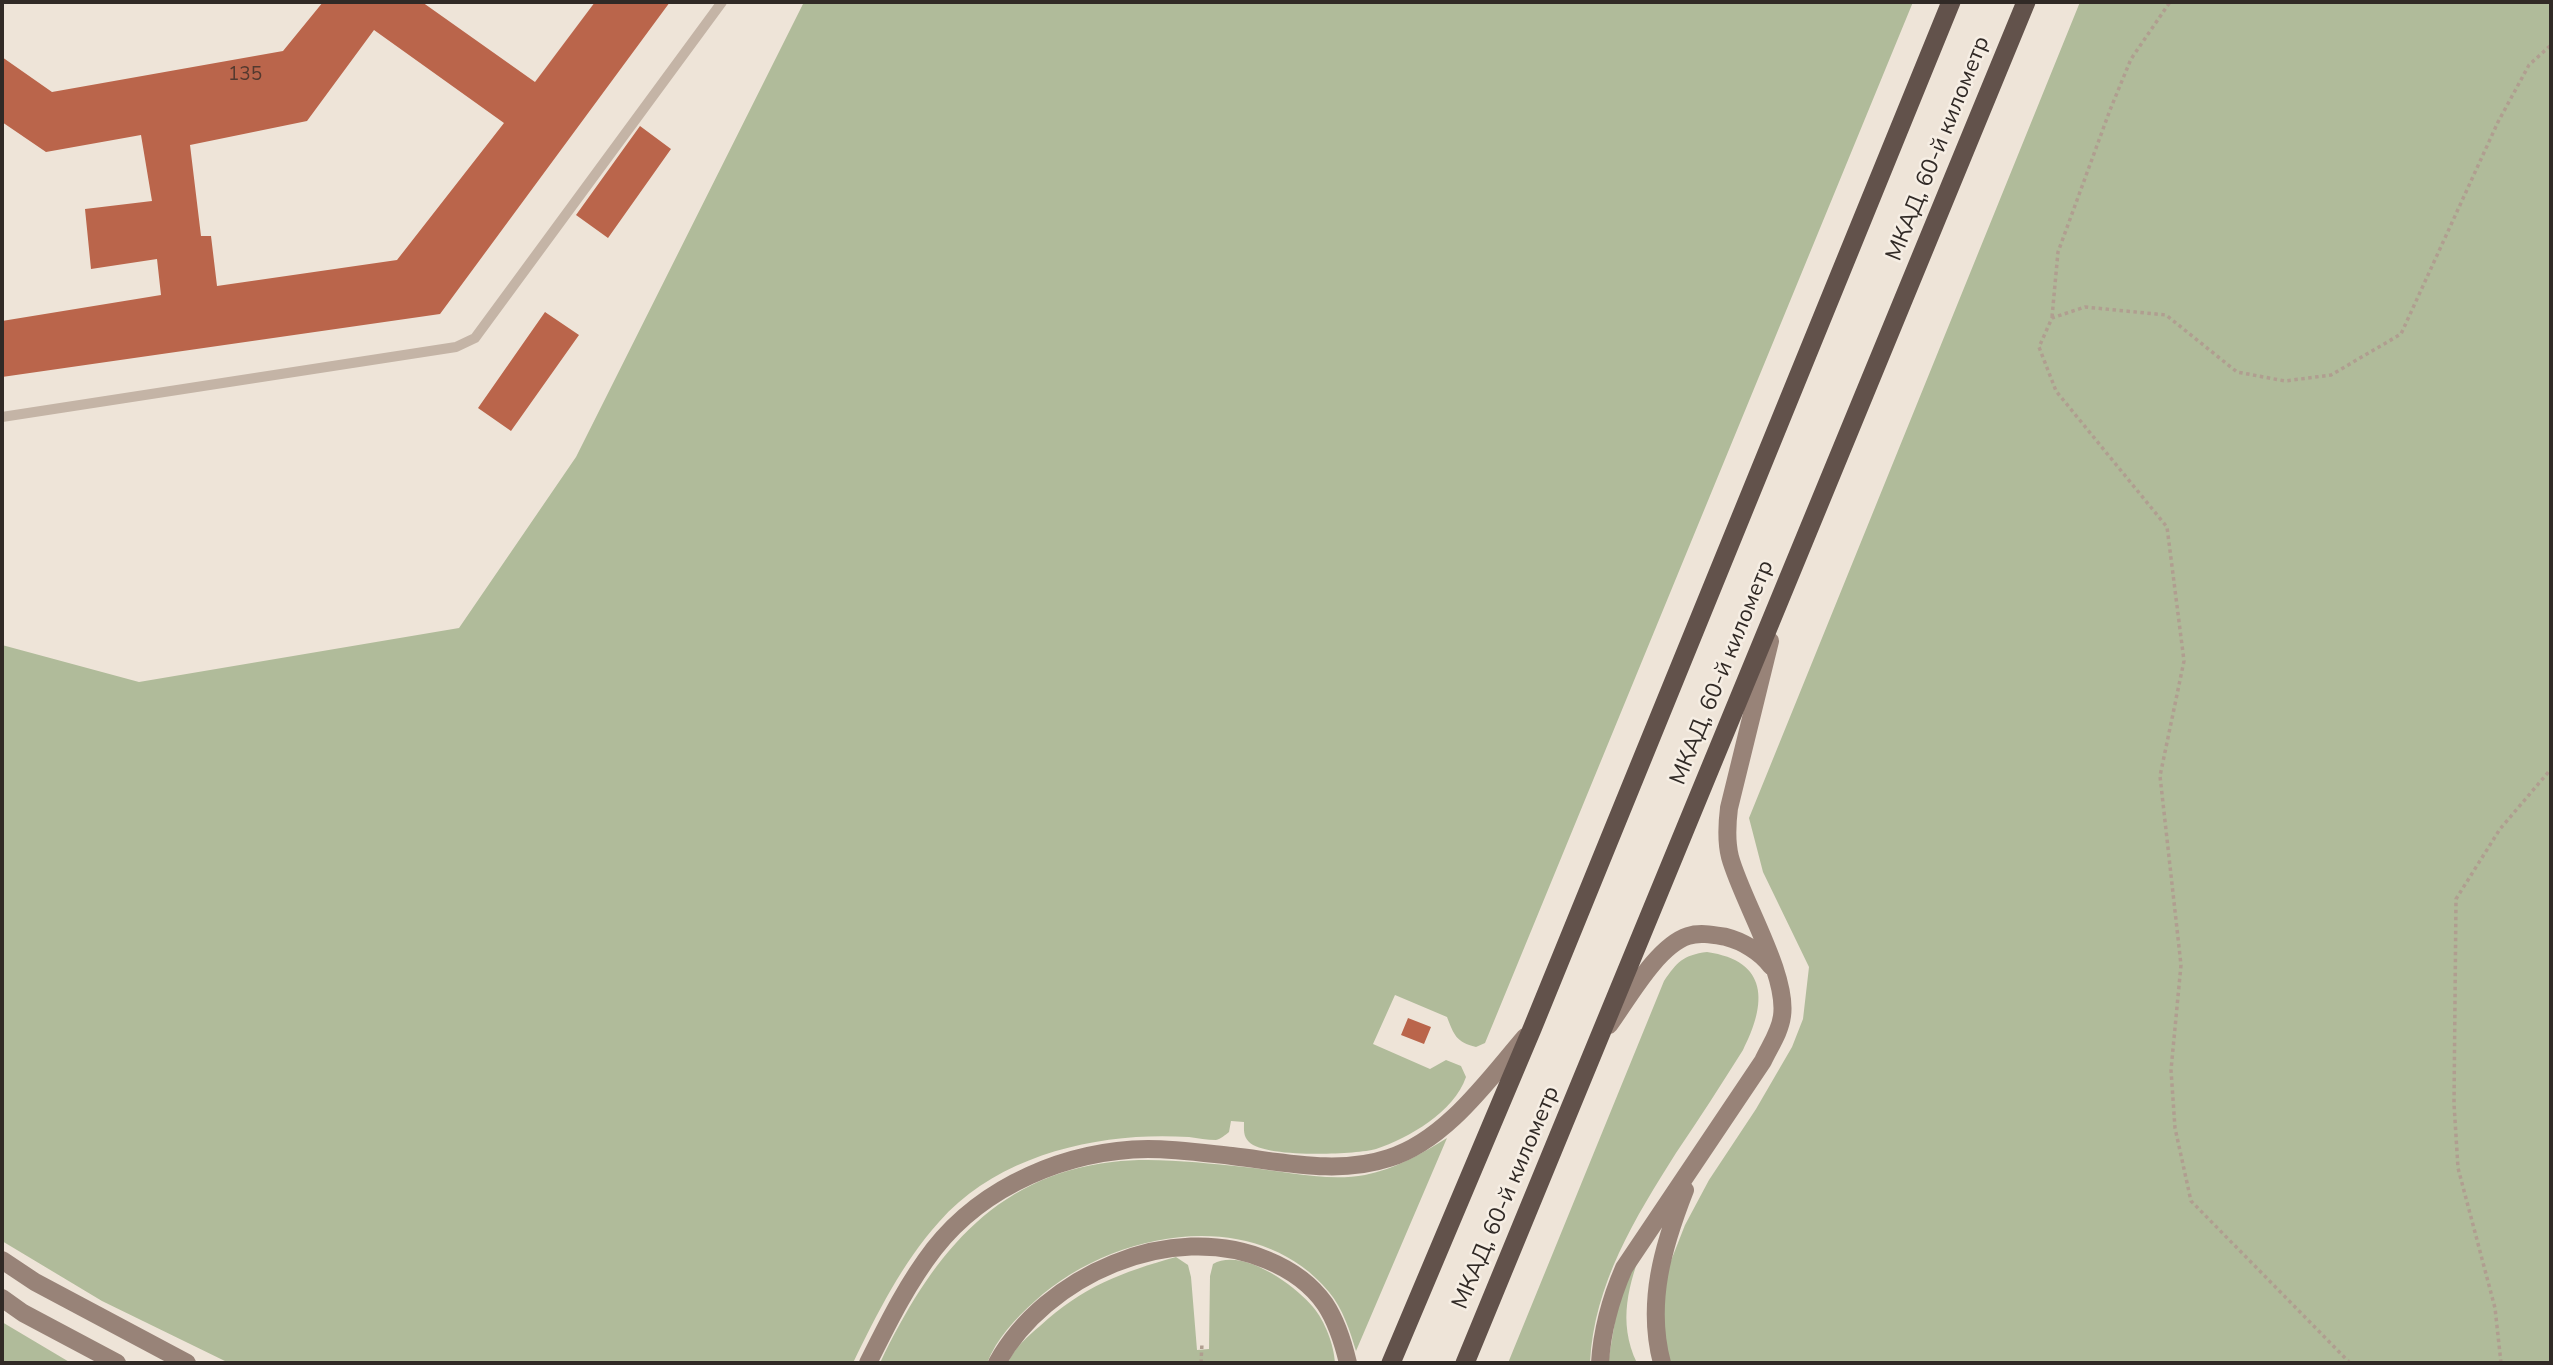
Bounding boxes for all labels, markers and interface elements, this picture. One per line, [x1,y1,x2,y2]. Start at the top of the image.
street label: МКАД, 60-й километр [1881,33,1997,265]
house number: 135 [228,64,262,86]
street label: МКАД, 60-й километр [1665,557,1781,789]
street label: МКАД, 60-й километр [1447,1082,1567,1314]

